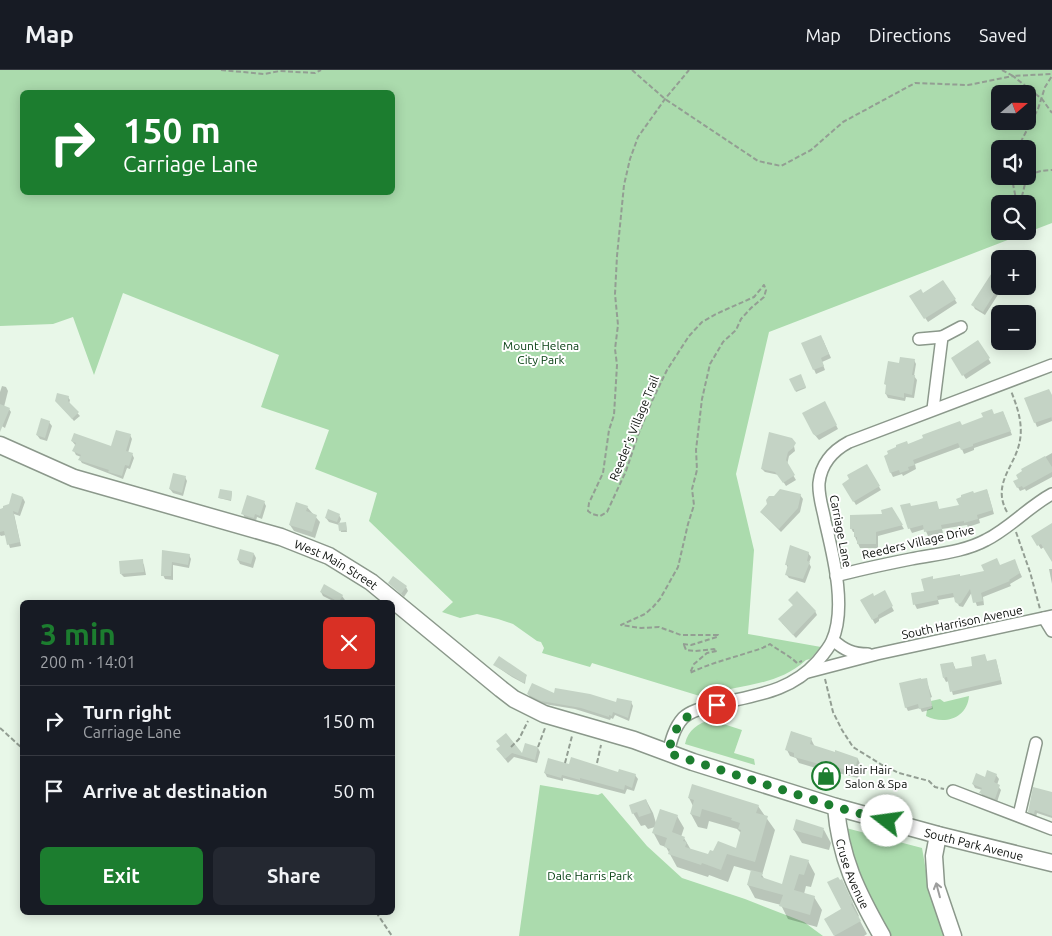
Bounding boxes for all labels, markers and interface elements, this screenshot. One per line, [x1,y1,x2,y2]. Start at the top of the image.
text: Map [25,21,74,48]
text: Map [805,25,841,45]
text: Directions [869,25,951,45]
text: Saved [979,25,1027,45]
north arrow [991,85,1036,130]
map controls [991,85,1036,350]
icon: right [40,110,105,175]
text: 150 m [123,110,221,150]
button: sound [991,140,1036,185]
text: Carriage Lane [123,151,258,176]
button: search [991,195,1036,240]
button: + [991,250,1036,295]
button: − [991,305,1036,350]
park label: Mount Helena City Park [503,339,579,366]
street label: Reeder's Village Trail [607,373,661,483]
street label: Carriage Lane [828,494,854,568]
street label: Reeders Village Drive [861,523,975,561]
street label: West Main Street [293,537,381,592]
street label: South Harrison Avenue [900,603,1024,641]
text: 3 min [40,617,116,651]
button: close [323,617,375,669]
text: 200 m · 14:01 [40,653,136,671]
pin [696,684,738,726]
icon: arrive [703,691,731,719]
text: Turn right [83,701,171,723]
icon: right [40,707,68,735]
text: 150 m [322,710,375,732]
text: Carriage Lane [83,723,181,741]
shop icon: Hair Hair Salon & Spa [811,761,841,791]
place label: Hair Hair Salon & Spa [845,763,907,790]
icon: arrive [40,777,68,805]
text: Arrive at destination [83,780,268,802]
text: 50 m [333,780,375,802]
position arrow [860,794,912,846]
street label: South Park Avenue [923,825,1025,862]
street label: Cruse Avenue [834,837,872,911]
button: Exit [40,847,203,905]
button: Share [213,847,375,905]
park label: Dale Harris Park [547,869,633,882]
one-way arrow [933,882,942,898]

